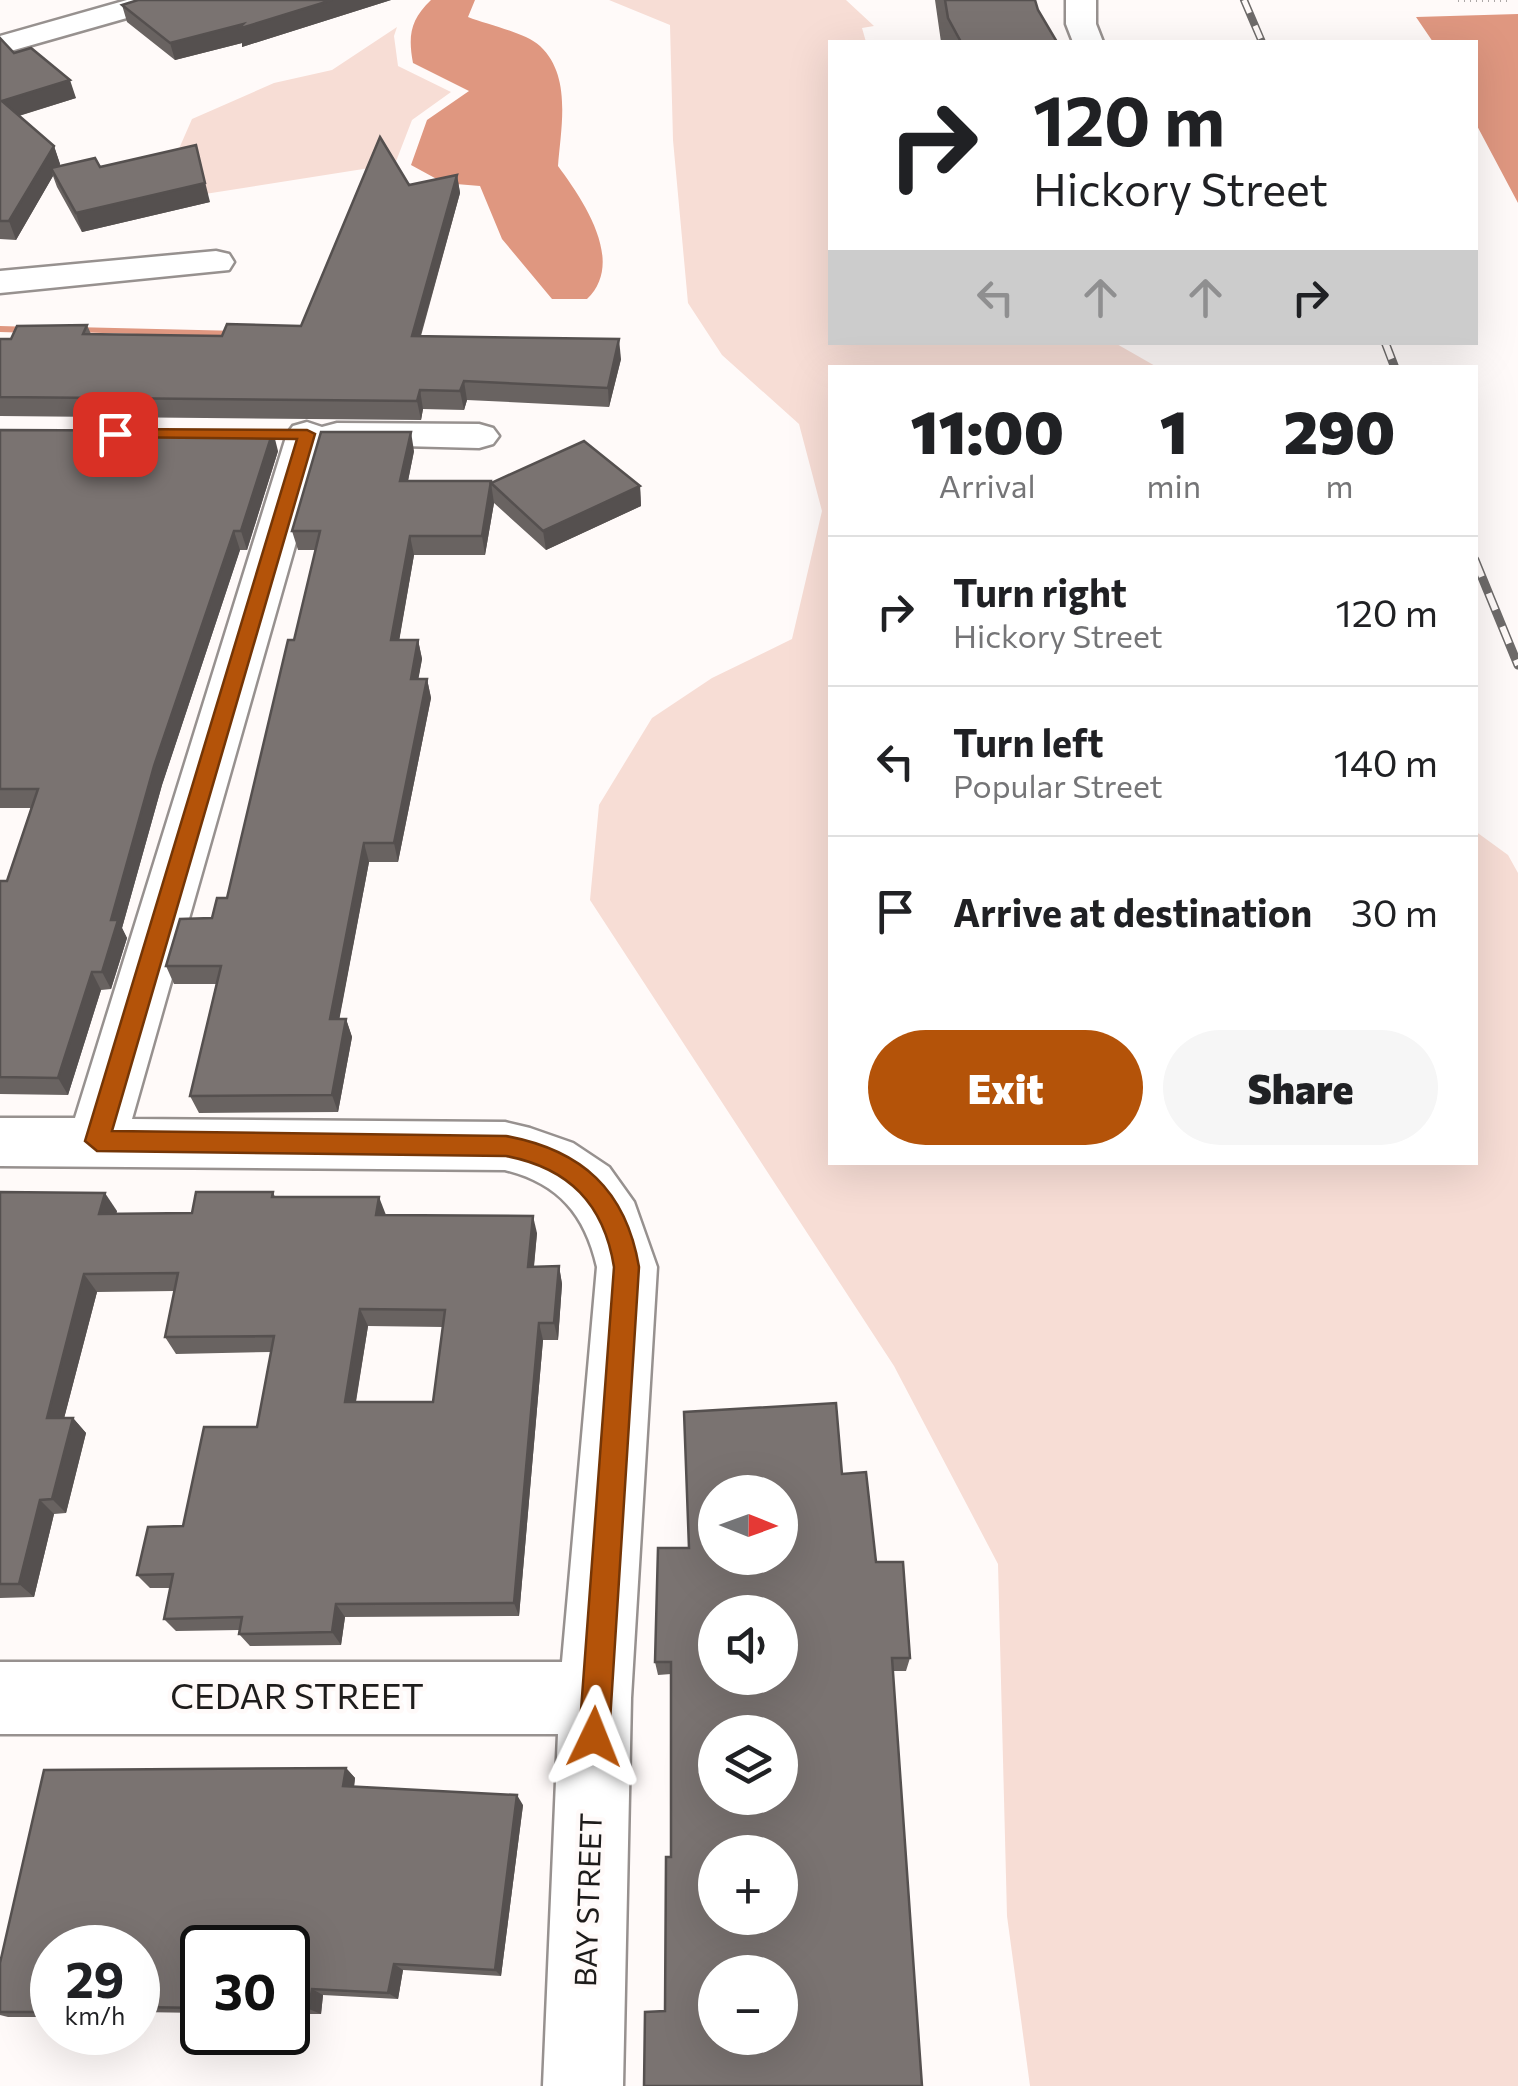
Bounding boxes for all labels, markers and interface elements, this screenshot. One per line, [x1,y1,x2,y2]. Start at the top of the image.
text: 120 m [1033,75,1225,160]
icon: right [868,80,998,210]
text: Hickory Street [1033,160,1328,215]
icon: left [968,270,1023,325]
icon: ahead [1073,270,1128,325]
icon: ahead [1178,270,1233,325]
icon: right [1283,270,1338,325]
pin [73,392,158,477]
text: 11:00 [911,393,1064,466]
text: 1 [1160,393,1188,466]
text: 290 [1284,393,1395,466]
icon: arrive [88,407,143,462]
text: Arrival [939,465,1036,505]
text: min [1147,465,1201,505]
text: m [1326,465,1353,505]
text: Turn right [953,568,1127,615]
icon: right [868,584,923,639]
text: 120 m [1336,588,1438,635]
text: Hickory Street [953,615,1163,655]
text: Turn left [953,718,1104,765]
icon: left [868,734,923,789]
text: 140 m [1334,738,1438,785]
text: Popular Street [953,765,1163,805]
icon: arrive [868,884,923,939]
text: Arrive at destination [953,888,1312,935]
text: 30 m [1351,888,1438,935]
button: Exit [868,1030,1143,1145]
button: Share [1163,1030,1438,1145]
north arrow [698,1475,798,1575]
map controls [698,1475,798,2055]
button: sound [698,1595,798,1695]
street label: CEDAR STREET [170,1673,424,1716]
position arrow [542,1685,646,1789]
button: layers [698,1715,798,1815]
street label: BAY STREET [565,1812,608,1988]
button: + [698,1835,798,1935]
speed limit sign: 30 [180,1925,310,2055]
text: 29 [65,1947,124,2008]
button: − [698,1955,798,2055]
text: km/h [65,2000,125,2030]

